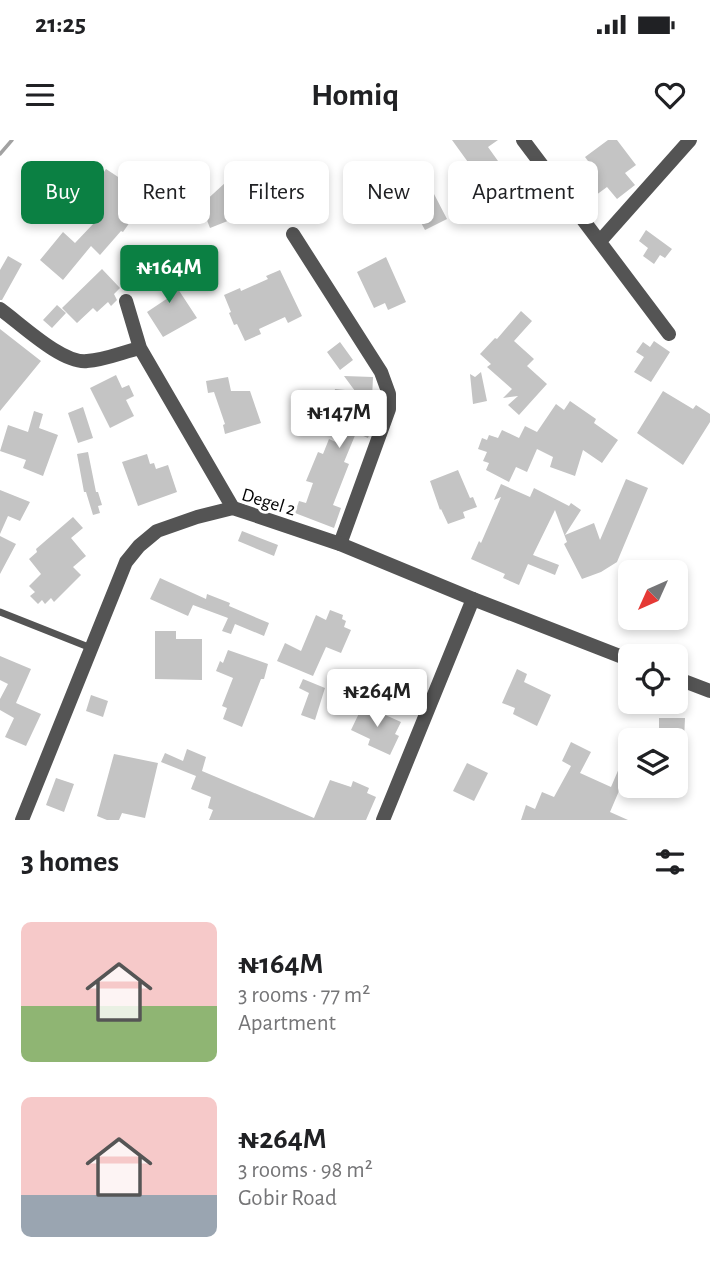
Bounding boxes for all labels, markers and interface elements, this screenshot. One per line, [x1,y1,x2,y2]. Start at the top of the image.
text: 21:25 [35,11,86,37]
icon: menu [21,76,59,114]
icon: heart [651,76,689,114]
text: Homiq [311,79,399,111]
chip: Buy [21,161,104,224]
chip: Rent [118,161,210,224]
chip: Filters [224,161,329,224]
chip: New [343,161,434,224]
chip: Apartment [448,161,598,224]
pin: ₦164M [120,246,218,305]
text: ₦164M [136,256,202,279]
pin: ₦147M [290,390,388,450]
text: ₦147M [307,401,371,424]
street label: Degel 2 [239,485,298,520]
north arrow [618,560,688,630]
map controls [618,560,688,798]
button: locate [618,644,688,714]
pin: ₦264M [328,670,426,729]
text: ₦264M [343,680,411,703]
button: layers [618,728,688,798]
icon: filters [651,843,689,881]
text: 3 homes [21,847,119,877]
text: ₦164M [238,949,323,979]
icon: home [77,950,161,1034]
text: 3 rooms · 77 m² [238,984,370,1007]
text: Apartment [238,1012,336,1035]
text: ₦264M [238,1124,327,1154]
icon: home [77,1125,161,1209]
text: 3 rooms · 98 m² [238,1159,373,1182]
text: Gobir Road [238,1187,337,1210]

